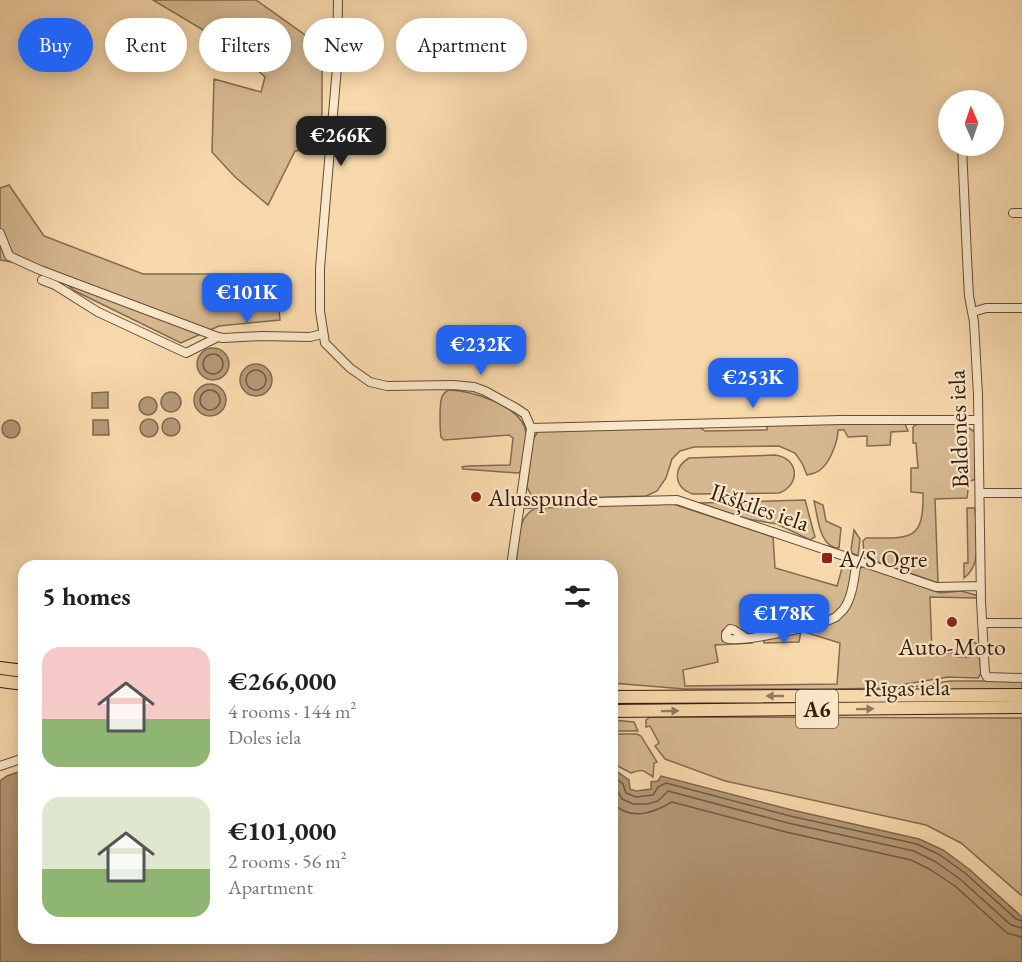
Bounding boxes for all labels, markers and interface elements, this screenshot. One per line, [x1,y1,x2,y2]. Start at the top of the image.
chip: Buy [18,18,93,72]
chip: Rent [105,18,187,72]
chip: Filters [199,18,291,72]
chip: New [303,18,384,72]
chip: Apartment [396,18,527,72]
north arrow [938,90,1004,156]
map controls [938,90,1004,156]
pin: €266K [299,116,383,167]
text: €266K [310,122,372,148]
pin: €101K [205,273,289,324]
text: €101K [216,279,278,305]
pin: €232K [439,325,523,376]
text: €232K [450,331,512,357]
pin: €253K [711,358,795,409]
text: €253K [722,364,784,390]
street label: Baldones iela [940,369,976,489]
street label: Ikšķiles iela [706,476,814,538]
place label: Alusspunde [487,482,598,513]
marker: Alusspunde [469,490,483,504]
place label: A/S Ogre [838,543,927,574]
marker: A/S Ogre [820,551,834,565]
text: 5 homes [42,579,131,613]
icon: filters [561,580,594,613]
pin: €178K [742,594,826,645]
text: €178K [753,600,815,626]
marker: Auto-Moto [945,615,959,629]
place label: Auto-Moto [897,631,1006,662]
text: €266,000 [228,664,336,698]
icon: home [90,671,162,743]
street label: Rīgas iela [864,671,951,703]
road number: A6 [796,690,838,728]
one-way arrow [765,691,784,701]
text: 4 rooms · 144 m² [228,698,356,724]
one-way arrow [856,704,875,713]
one-way arrow [661,706,680,716]
text: Doles iela [228,724,301,750]
text: €101,000 [228,814,336,848]
icon: home [90,821,162,893]
text: 2 rooms · 56 m² [228,848,347,874]
text: Apartment [228,874,313,900]

